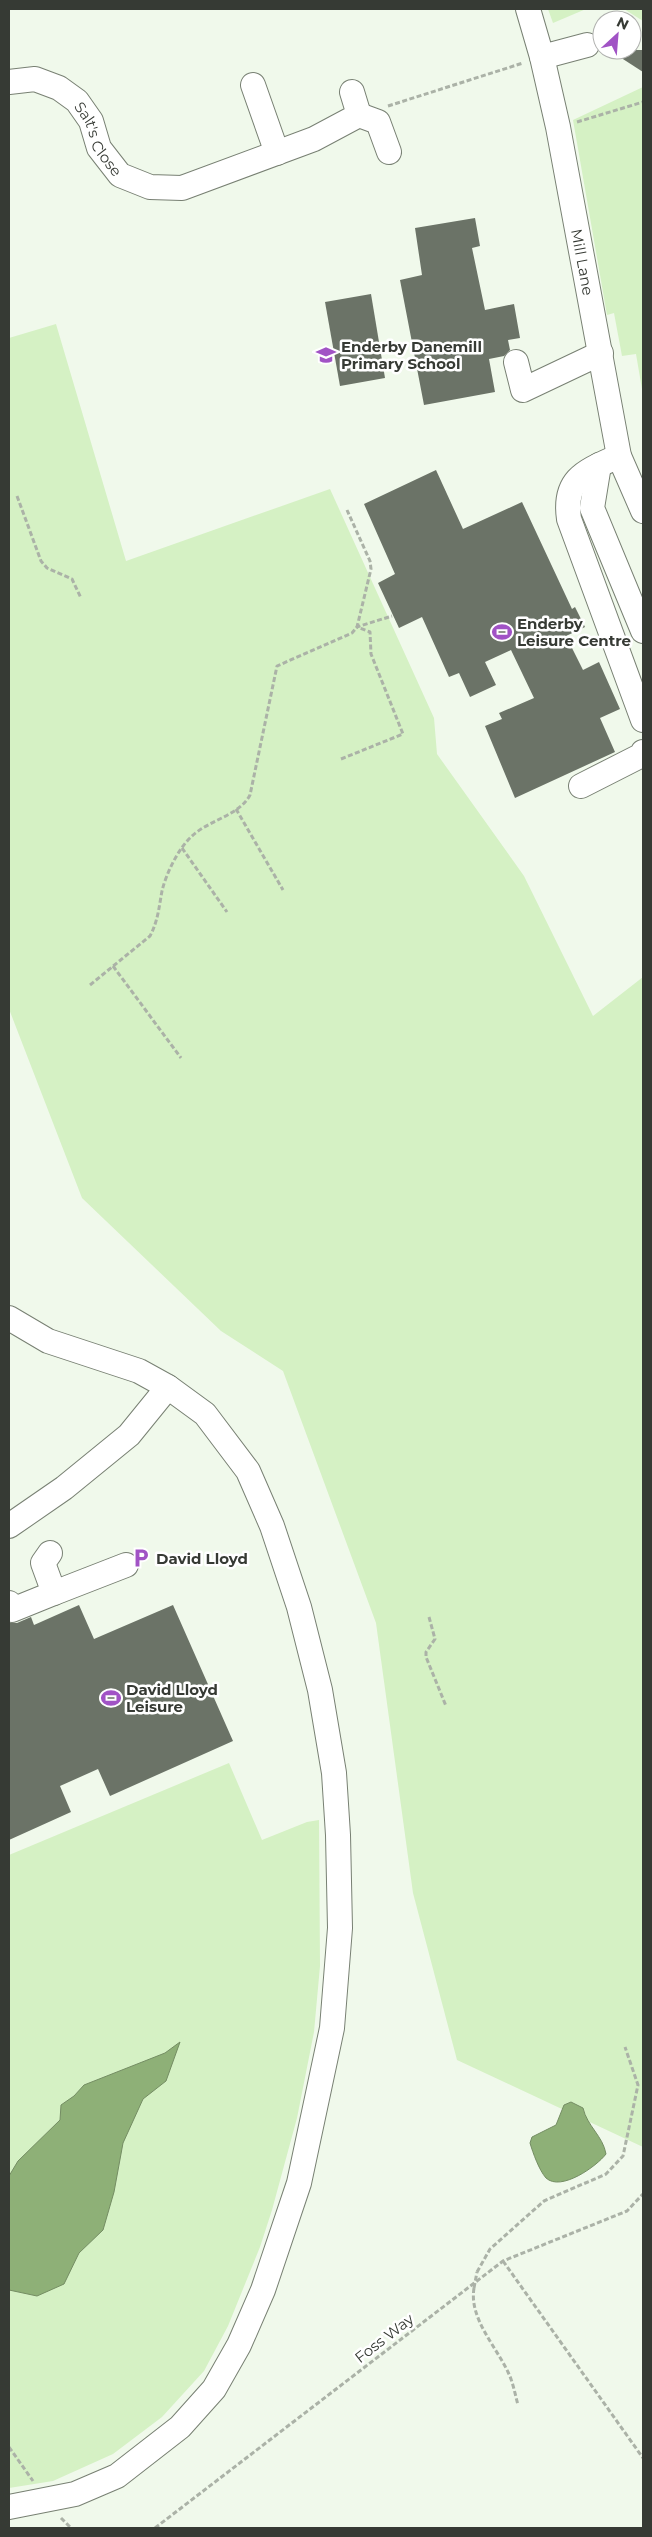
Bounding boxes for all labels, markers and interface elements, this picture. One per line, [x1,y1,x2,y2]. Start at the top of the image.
north arrow [592,10,642,60]
text: N [614,13,632,34]
street label: Salt's Close [71,98,127,180]
street label: Mill Lane [568,227,598,297]
place label: Enderby Danemill Primary School [341,337,482,373]
school or university icon: Enderby Danemill Primary School [315,344,337,366]
place label: Enderby Leisure Centre [517,614,631,650]
sports icon: Enderby Leisure Centre [491,621,513,643]
parking icon: David Lloyd [130,1547,152,1569]
place label: David Lloyd [156,1549,248,1568]
place label: David Lloyd Leisure [126,1680,218,1716]
sports icon: David Lloyd Leisure [100,1687,122,1709]
street label: Foss Way [351,2309,418,2367]

